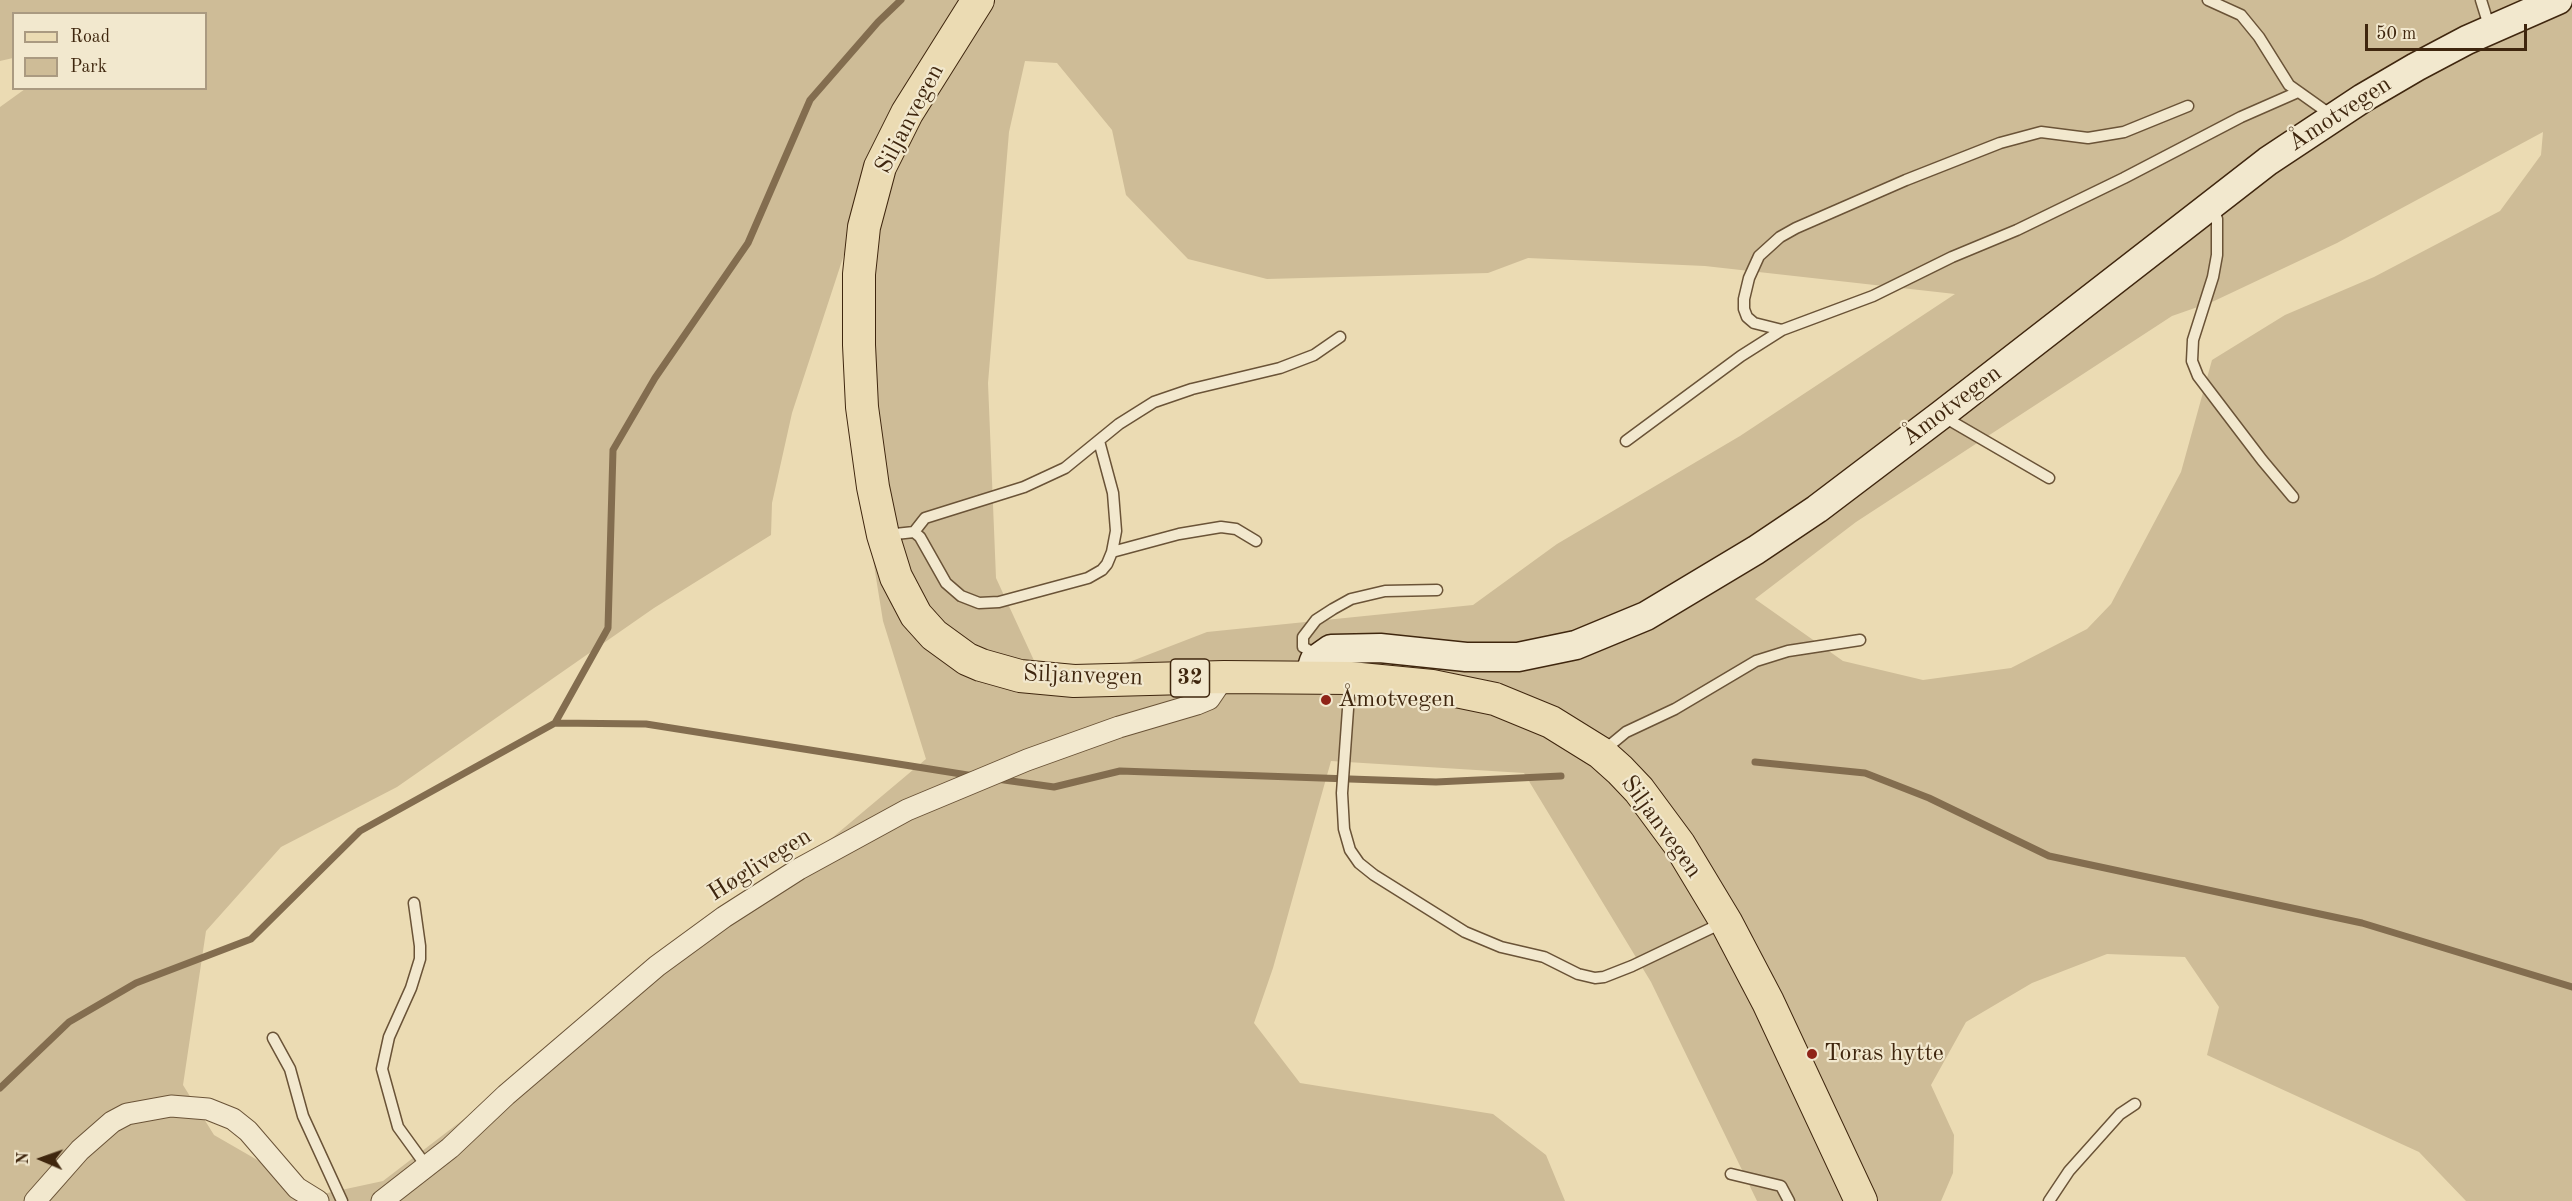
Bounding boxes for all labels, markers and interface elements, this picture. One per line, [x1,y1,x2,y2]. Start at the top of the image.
legend [12,12,207,90]
scale bar [2368,12,2530,50]
text: 50 m [2376,25,2416,43]
text: Road [70,28,110,46]
text: Park [70,58,107,76]
street label: Siljanvegen [869,59,951,179]
street label: Åmotvegen [2283,70,2397,158]
street label: Åmotvegen [1897,359,2007,453]
road number: 32 [1170,659,1210,697]
street label: Siljanvegen [1023,660,1143,692]
place label: Åmotvegen [1338,686,1455,714]
marker: Åmotvegen [1319,693,1333,707]
street label: Siljanvegen [1614,770,1708,884]
street label: Høglivegen [703,822,817,908]
place label: Toras hytte [1824,1040,1944,1068]
marker: Toras hytte [1805,1047,1819,1061]
north arrow [12,1129,72,1189]
text: N [16,1152,32,1165]

